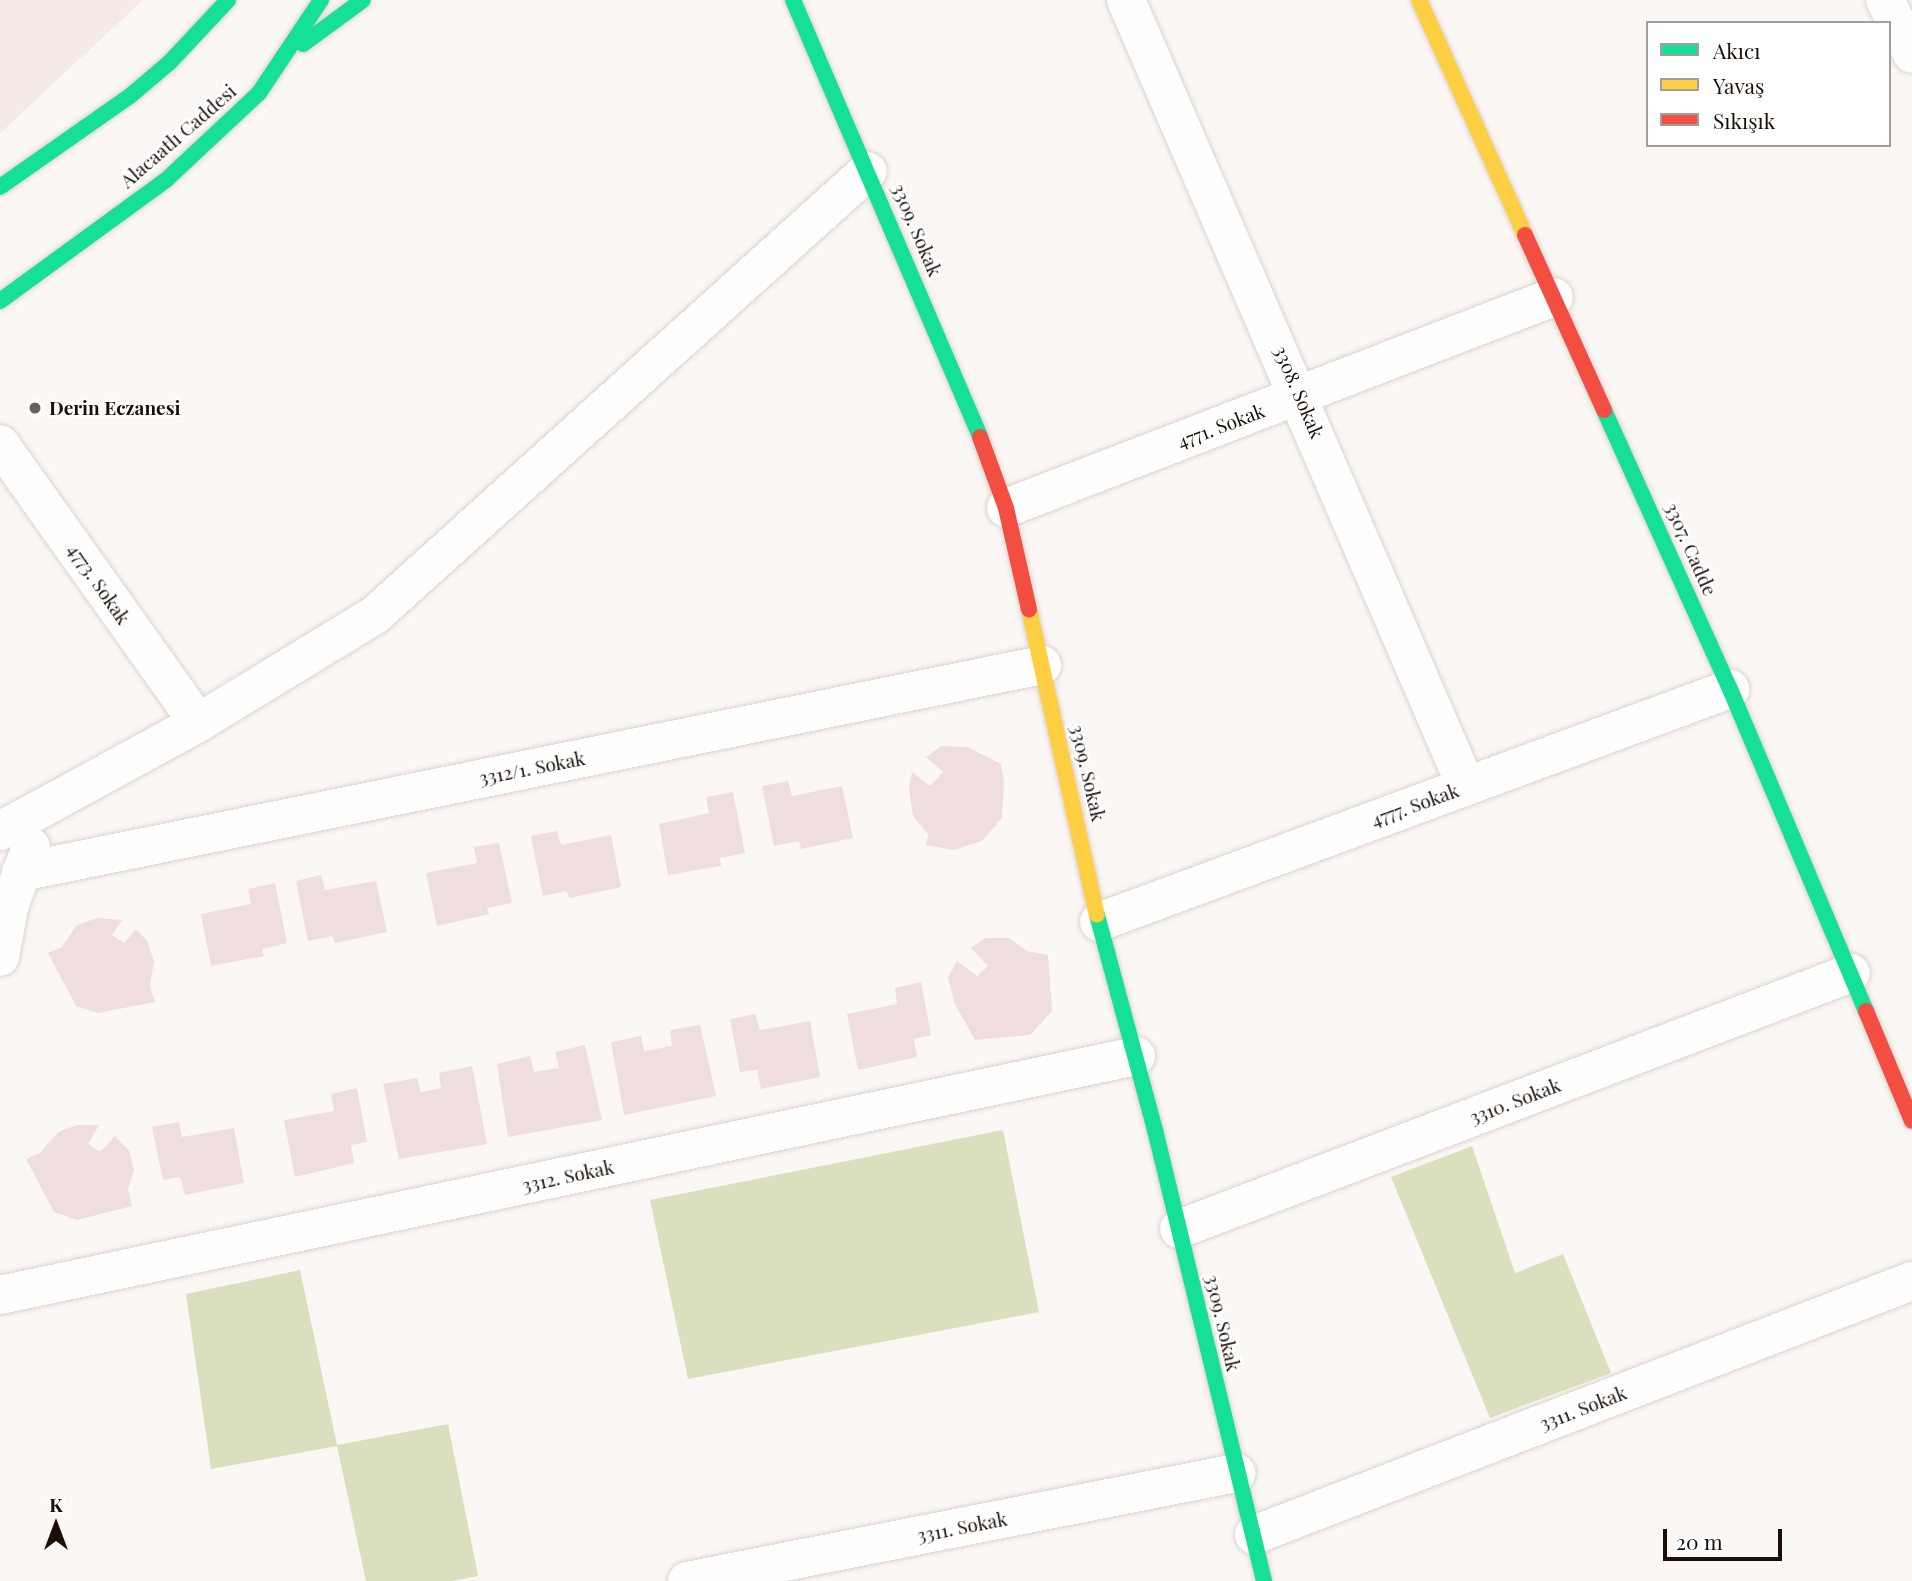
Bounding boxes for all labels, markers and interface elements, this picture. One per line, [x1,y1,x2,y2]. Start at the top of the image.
legend [1646,21,1891,147]
text: Akıcı [1713,36,1760,64]
text: Yavaş [1713,71,1764,99]
street label: Alacaatlı Caddesi [116,80,240,192]
text: Sıkışık [1713,106,1775,134]
street label: 3309. Sokak [887,180,947,280]
street label: 3308. Sokak [1269,342,1329,442]
place label: Derin Eczanesi [49,397,180,419]
street label: 4771. Sokak [1174,399,1268,453]
marker: Derin Eczanesi [27,400,43,416]
street label: 3307. Cadde [1660,499,1722,599]
street label: 4773. Sokak [63,539,135,629]
street label: 3309. Sokak [1066,723,1110,823]
street label: 3312/1. Sokak [477,747,587,789]
street label: 4777. Sokak [1368,779,1462,831]
street label: 3310. Sokak [1466,1073,1564,1129]
street label: 3312. Sokak [520,1155,616,1197]
street label: 3309. Sokak [1201,1273,1245,1373]
street label: 3311. Sokak [1536,1381,1630,1435]
north arrow [21,1490,91,1560]
text: K [49,1491,63,1517]
street label: 3311. Sokak [915,1507,1009,1547]
scale bar [1667,1514,1786,1558]
text: 20 m [1676,1527,1723,1555]

